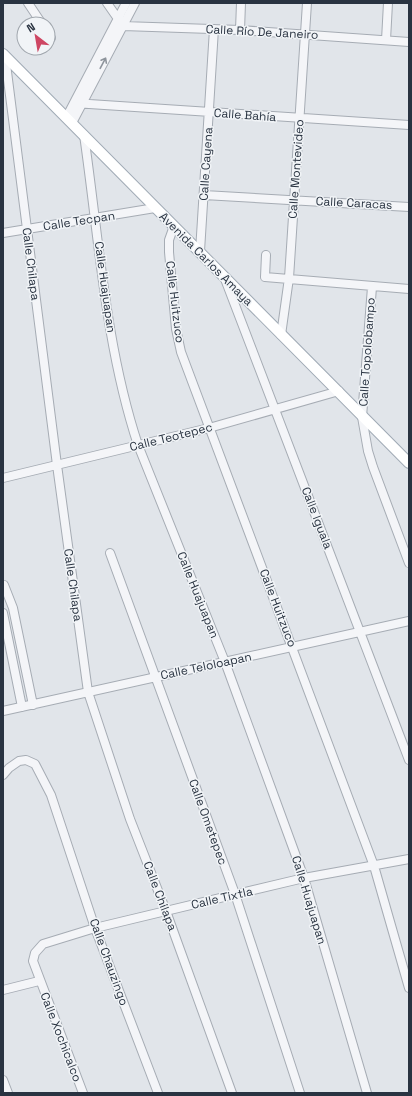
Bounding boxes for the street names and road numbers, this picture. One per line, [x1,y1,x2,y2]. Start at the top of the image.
street label: Calle Río De Janeiro [205,21,319,43]
street label: Calle Bahía [213,105,277,125]
street label: Calle Montevideo [285,119,307,219]
street label: Calle Cayena [195,127,217,201]
street label: Calle Caracas [315,193,393,213]
street label: Calle Tecpan [42,207,116,235]
street label: Avenida Carlos Amaya [156,209,256,309]
street label: Calle Chilapa [19,227,43,301]
street label: Calle Huajuapan [91,240,119,334]
street label: Calle Huitzuco [162,260,188,344]
street label: Calle Topolobampo [355,297,379,407]
street label: Calle Teotepec [128,419,214,455]
street label: Calle Iguala [298,485,336,551]
street label: Calle Chilapa [60,548,86,622]
street label: Calle Huajuapan [173,549,223,641]
street label: Calle Huitzuco [256,567,300,649]
street label: Calle Teloloapan [159,649,253,683]
street label: Calle Ometepec [185,777,231,867]
street label: Calle Huajuapan [288,854,330,946]
street label: Calle Chilapa [139,859,181,933]
street label: Calle Tixtla [190,883,254,913]
street label: Calle Chauzingo [86,916,132,1008]
street label: Calle Xochicalco [37,990,85,1084]

